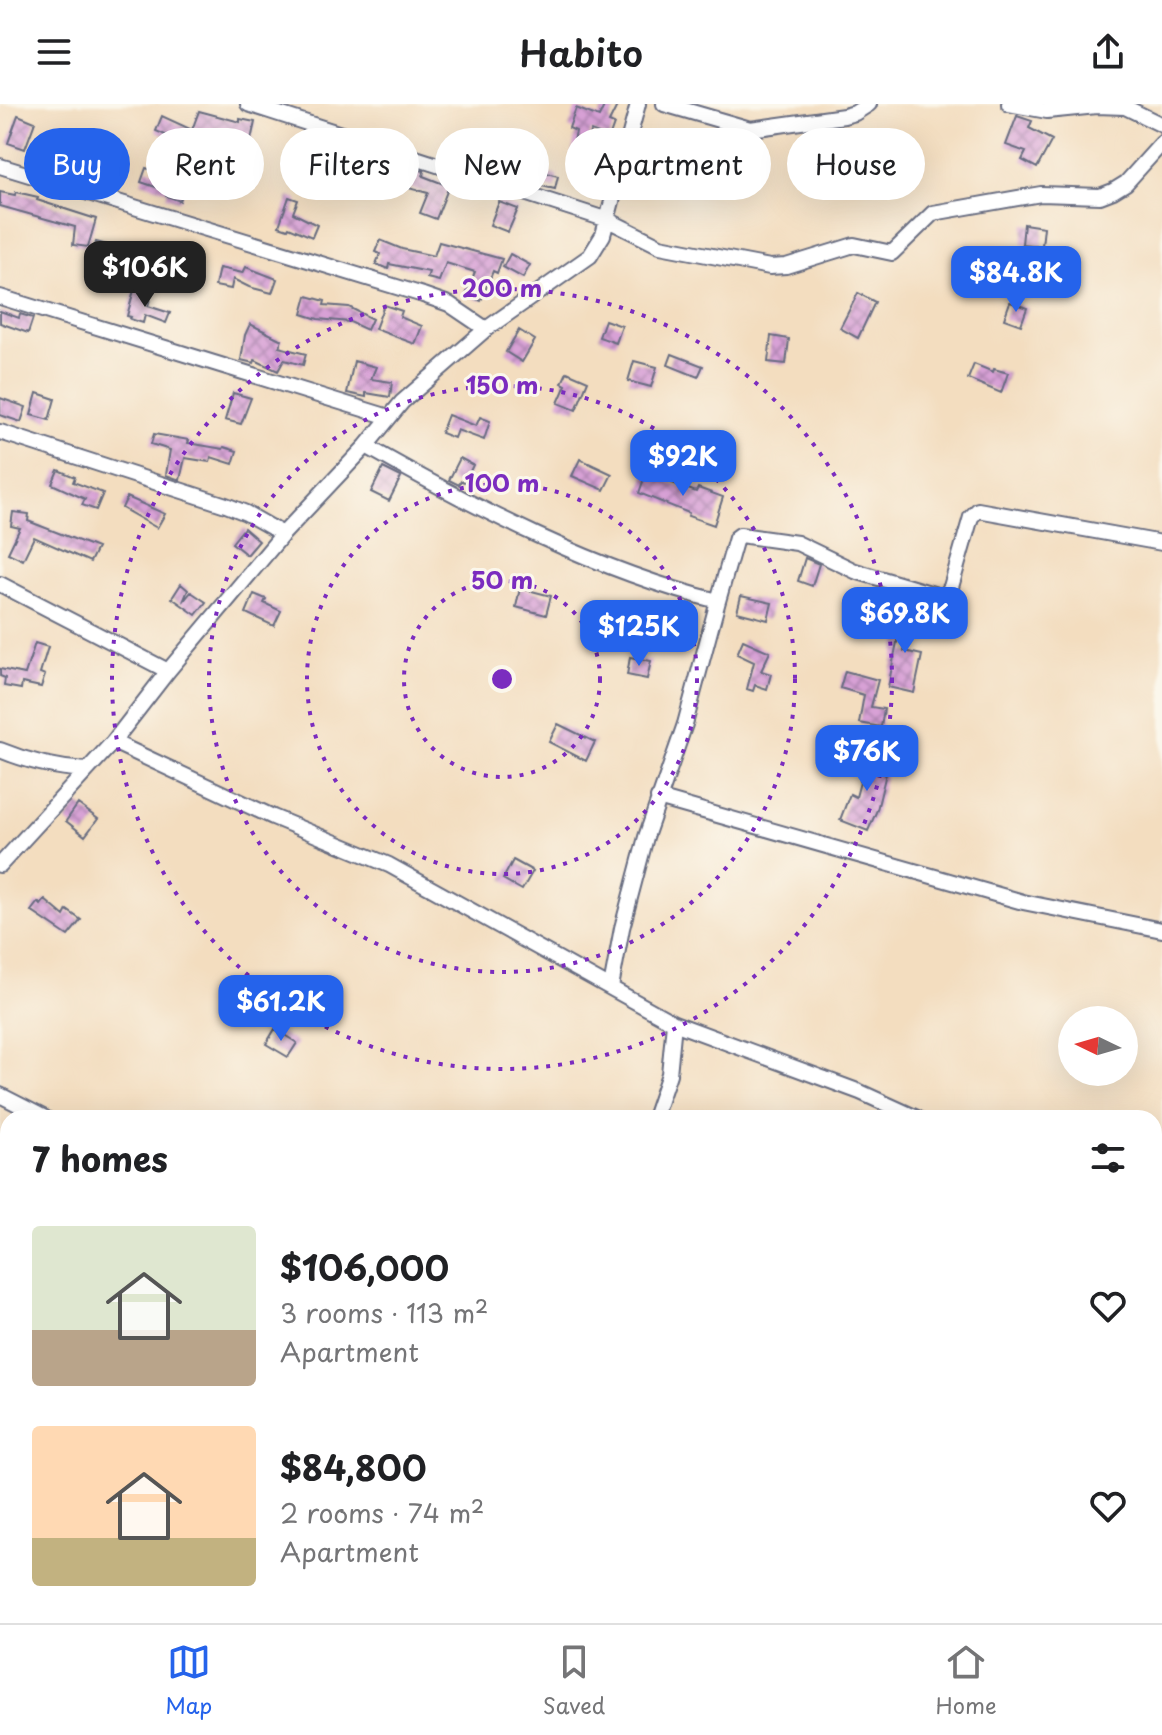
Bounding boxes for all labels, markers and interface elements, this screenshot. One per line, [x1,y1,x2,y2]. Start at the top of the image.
text: Habito [519,25,643,79]
icon: menu [32,30,76,74]
icon: share [1086,30,1130,74]
chip: Buy [24,128,130,200]
chip: Rent [146,128,264,200]
chip: Filters [280,128,419,200]
chip: New [435,128,549,200]
chip: Apartment [565,128,771,200]
chip: House [787,128,925,200]
pin: $106K [89,241,201,309]
pin: $84.8K [951,246,1081,314]
text: $106K [102,247,188,286]
text: $84.8K [969,252,1063,291]
text: 200 m [462,269,542,305]
text: 150 m [466,366,538,402]
pin: $92K [636,430,730,498]
text: $92K [648,436,718,475]
text: 100 m [465,464,539,500]
text: 50 m [471,561,533,597]
pin: $69.8K [840,587,970,655]
text: $69.8K [860,593,950,632]
pin: $125K [583,600,695,668]
text: $125K [598,606,680,645]
centre of rings [488,665,516,693]
pin: $76K [820,725,914,793]
text: $76K [833,731,901,770]
pin: $61.2K [216,975,346,1043]
text: $61.2K [236,981,326,1020]
north arrow [1058,1006,1138,1086]
map controls [1058,1006,1138,1086]
text: 7 homes [32,1132,168,1184]
icon: filters [1086,1136,1130,1180]
text: $106,000 [280,1241,449,1293]
icon: home [96,1258,192,1354]
icon: heart [1086,1284,1130,1328]
text: 3 rooms · 113 m² [280,1293,488,1332]
text: Apartment [280,1332,419,1371]
text: $84,800 [280,1441,427,1493]
icon: home [96,1458,192,1554]
icon: heart [1086,1484,1130,1528]
text: 2 rooms · 74 m² [280,1493,484,1532]
text: Apartment [280,1532,419,1571]
tab: Map [165,1640,212,1721]
tab: Saved [543,1640,605,1721]
tab: Home [936,1640,997,1721]

